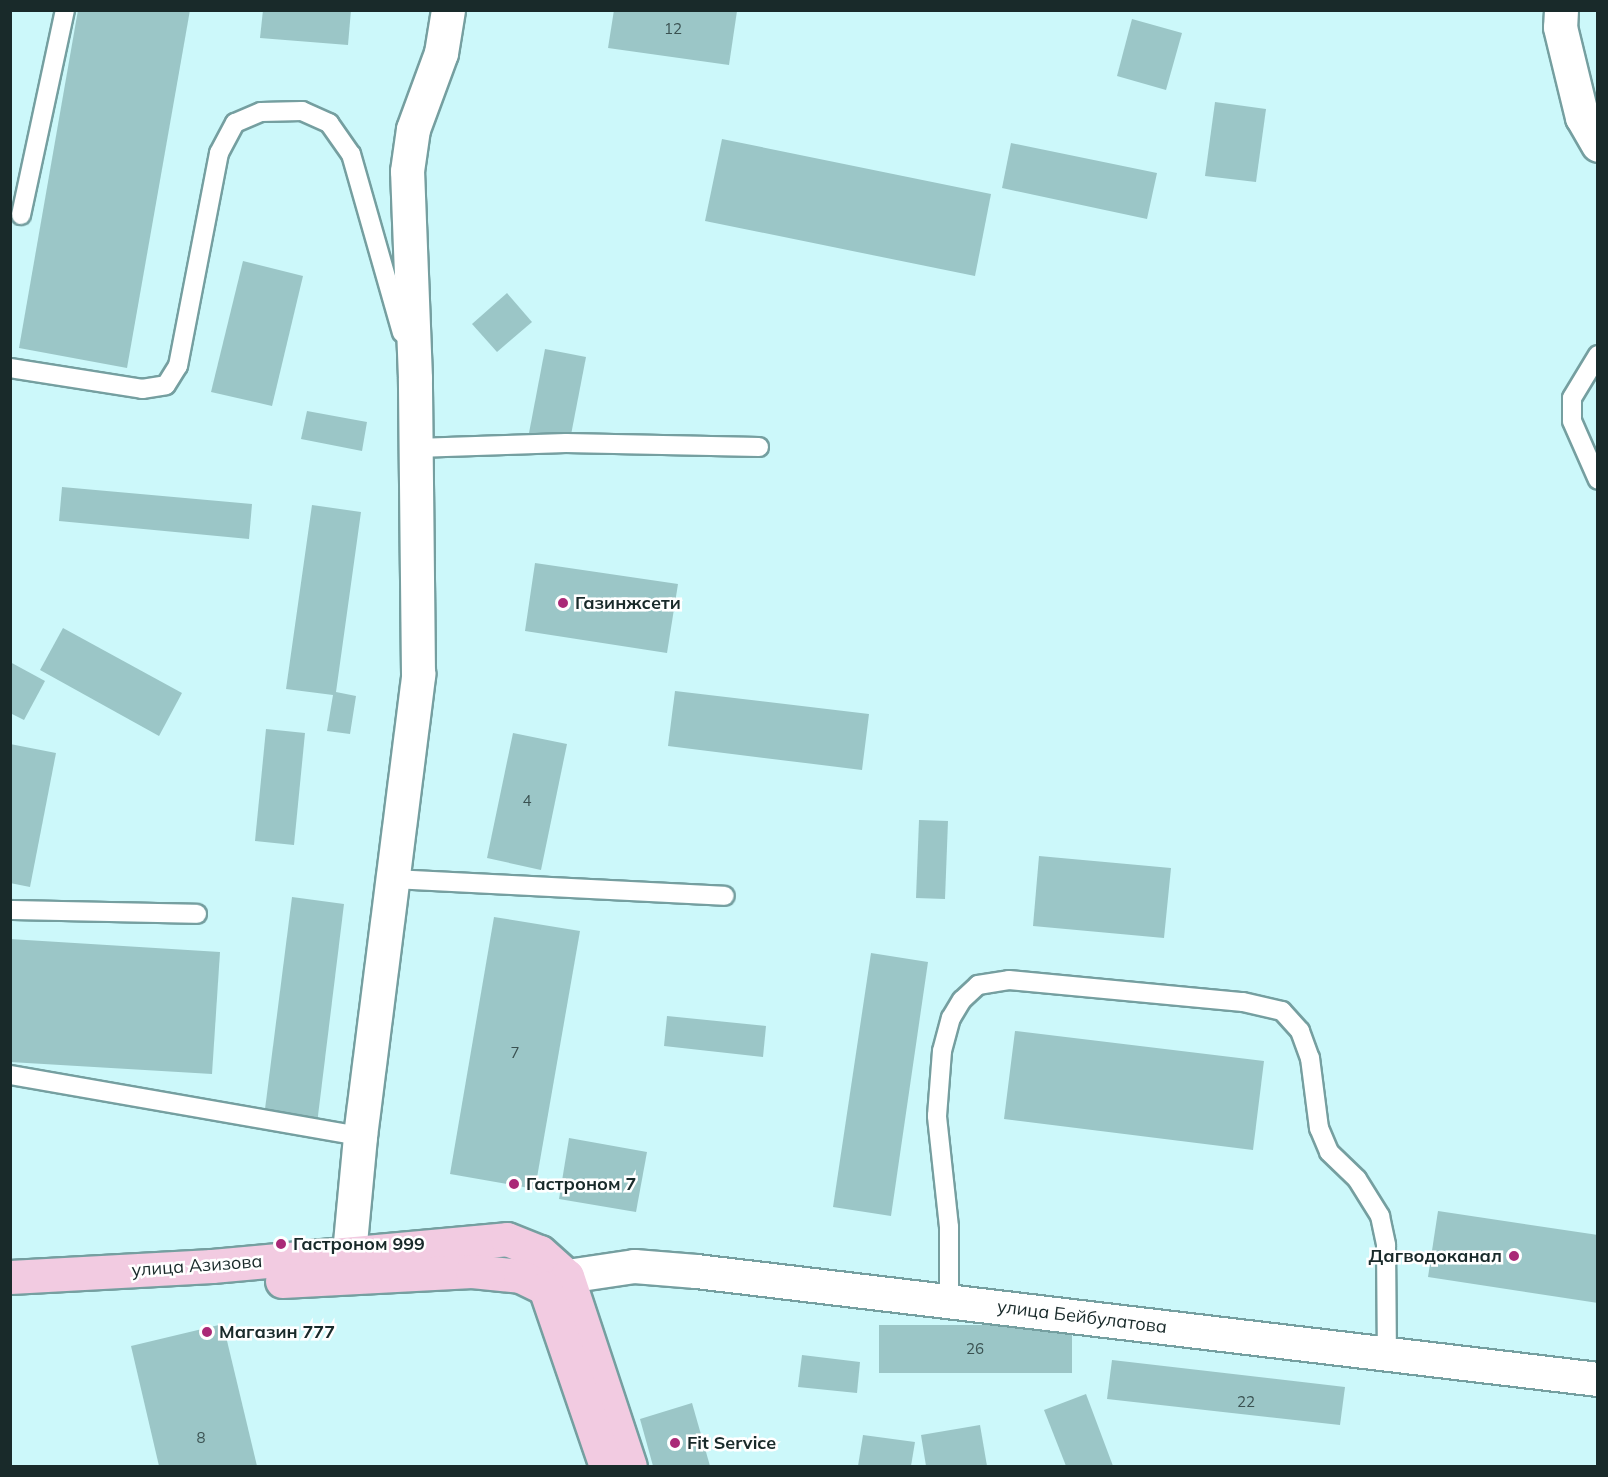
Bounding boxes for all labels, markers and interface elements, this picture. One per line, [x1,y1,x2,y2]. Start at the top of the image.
house number: 12 [664,20,682,38]
place label: Газинжсети [575,592,681,614]
marker: Газинжсети [556,596,570,610]
house number: 4 [523,792,531,810]
house number: 7 [511,1044,519,1062]
place label: Гастроном 7 [526,1173,636,1195]
marker: Гастроном 7 [507,1177,521,1191]
place label: Гастроном 999 [293,1233,425,1255]
marker: Гастроном 999 [274,1237,288,1251]
place label: Дагводоканал [1369,1245,1502,1267]
marker: Дагводоканал [1507,1249,1521,1263]
street label: улица Азизова [131,1251,263,1281]
street label: улица Бейбулатова [996,1296,1168,1338]
place label: Магазин 777 [219,1321,335,1343]
marker: Магазин 777 [200,1325,214,1339]
house number: 26 [966,1340,984,1358]
house number: 22 [1237,1393,1255,1411]
house number: 8 [197,1429,205,1447]
place label: Fit Service [687,1432,776,1454]
marker: Fit Service [668,1436,682,1450]

